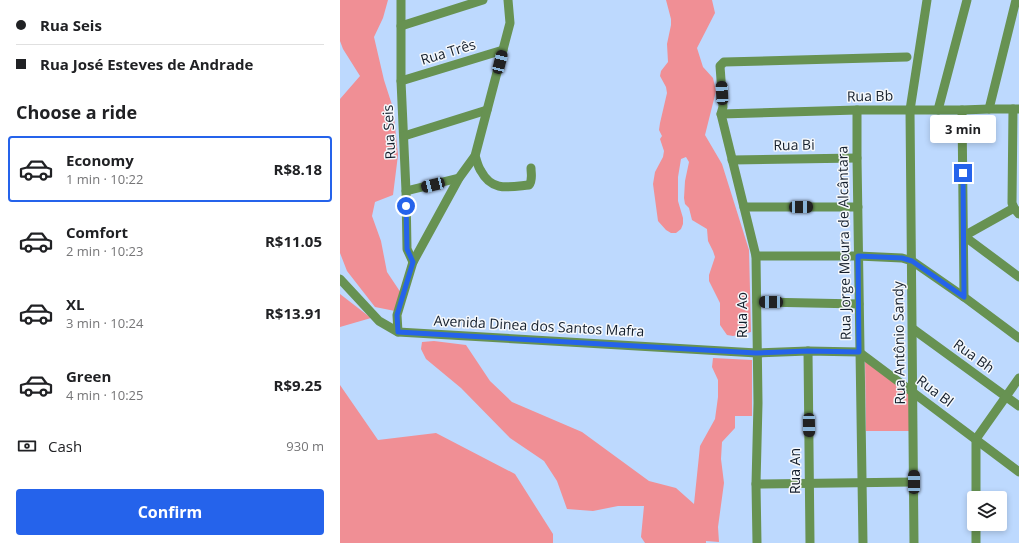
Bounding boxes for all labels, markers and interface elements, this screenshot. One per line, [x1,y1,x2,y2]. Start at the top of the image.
text: Rua Seis [40,15,102,35]
street label: Rua Três [418,34,478,69]
car [491,49,509,75]
text: Rua José Esteves de Andrade [40,54,253,74]
car [715,81,729,105]
street label: Rua Bb [847,86,893,105]
text: Choose a ride [16,100,137,124]
street label: Rua Seis [378,104,399,160]
callout: 3 min [930,115,996,143]
text: 3 min [945,120,981,138]
street label: Rua Bi [773,135,815,154]
street label: Rua Jorge Moura de Alcântara [832,146,855,340]
text: Economy [66,150,134,170]
icon: car [18,151,54,187]
text: R$8.18 [274,159,322,179]
route end [954,164,972,182]
text: 1 min · 10:22 [66,170,143,188]
car [420,176,446,194]
route start [397,197,415,215]
car [789,201,813,213]
text: Comfort [66,222,128,242]
icon: car [18,223,54,259]
text: R$11.05 [265,231,322,251]
text: 2 min · 10:23 [66,242,143,260]
street label: Rua Antônio Sandy [888,280,909,405]
street label: Rua Ao [732,292,751,338]
text: XL [66,294,84,314]
icon: car [18,295,54,331]
car [759,296,783,308]
text: R$13.91 [265,303,322,323]
street label: Avenida Dinea dos Santos Mafra [433,310,645,341]
text: 3 min · 10:24 [66,314,143,332]
street label: Rua Bh [950,334,999,377]
text: Green [66,366,111,386]
icon: car [18,367,54,403]
street label: Rua Bl [913,371,957,411]
text: R$9.25 [274,375,322,395]
text: 4 min · 10:25 [66,386,143,404]
car [803,413,815,437]
icon: cash [16,435,38,457]
text: Cash [48,436,82,456]
text: 930 m [286,437,324,455]
street label: Rua An [785,448,804,494]
car [908,470,920,494]
button: Confirm [16,489,324,535]
map controls [967,491,1007,531]
button: layers [967,491,1007,531]

